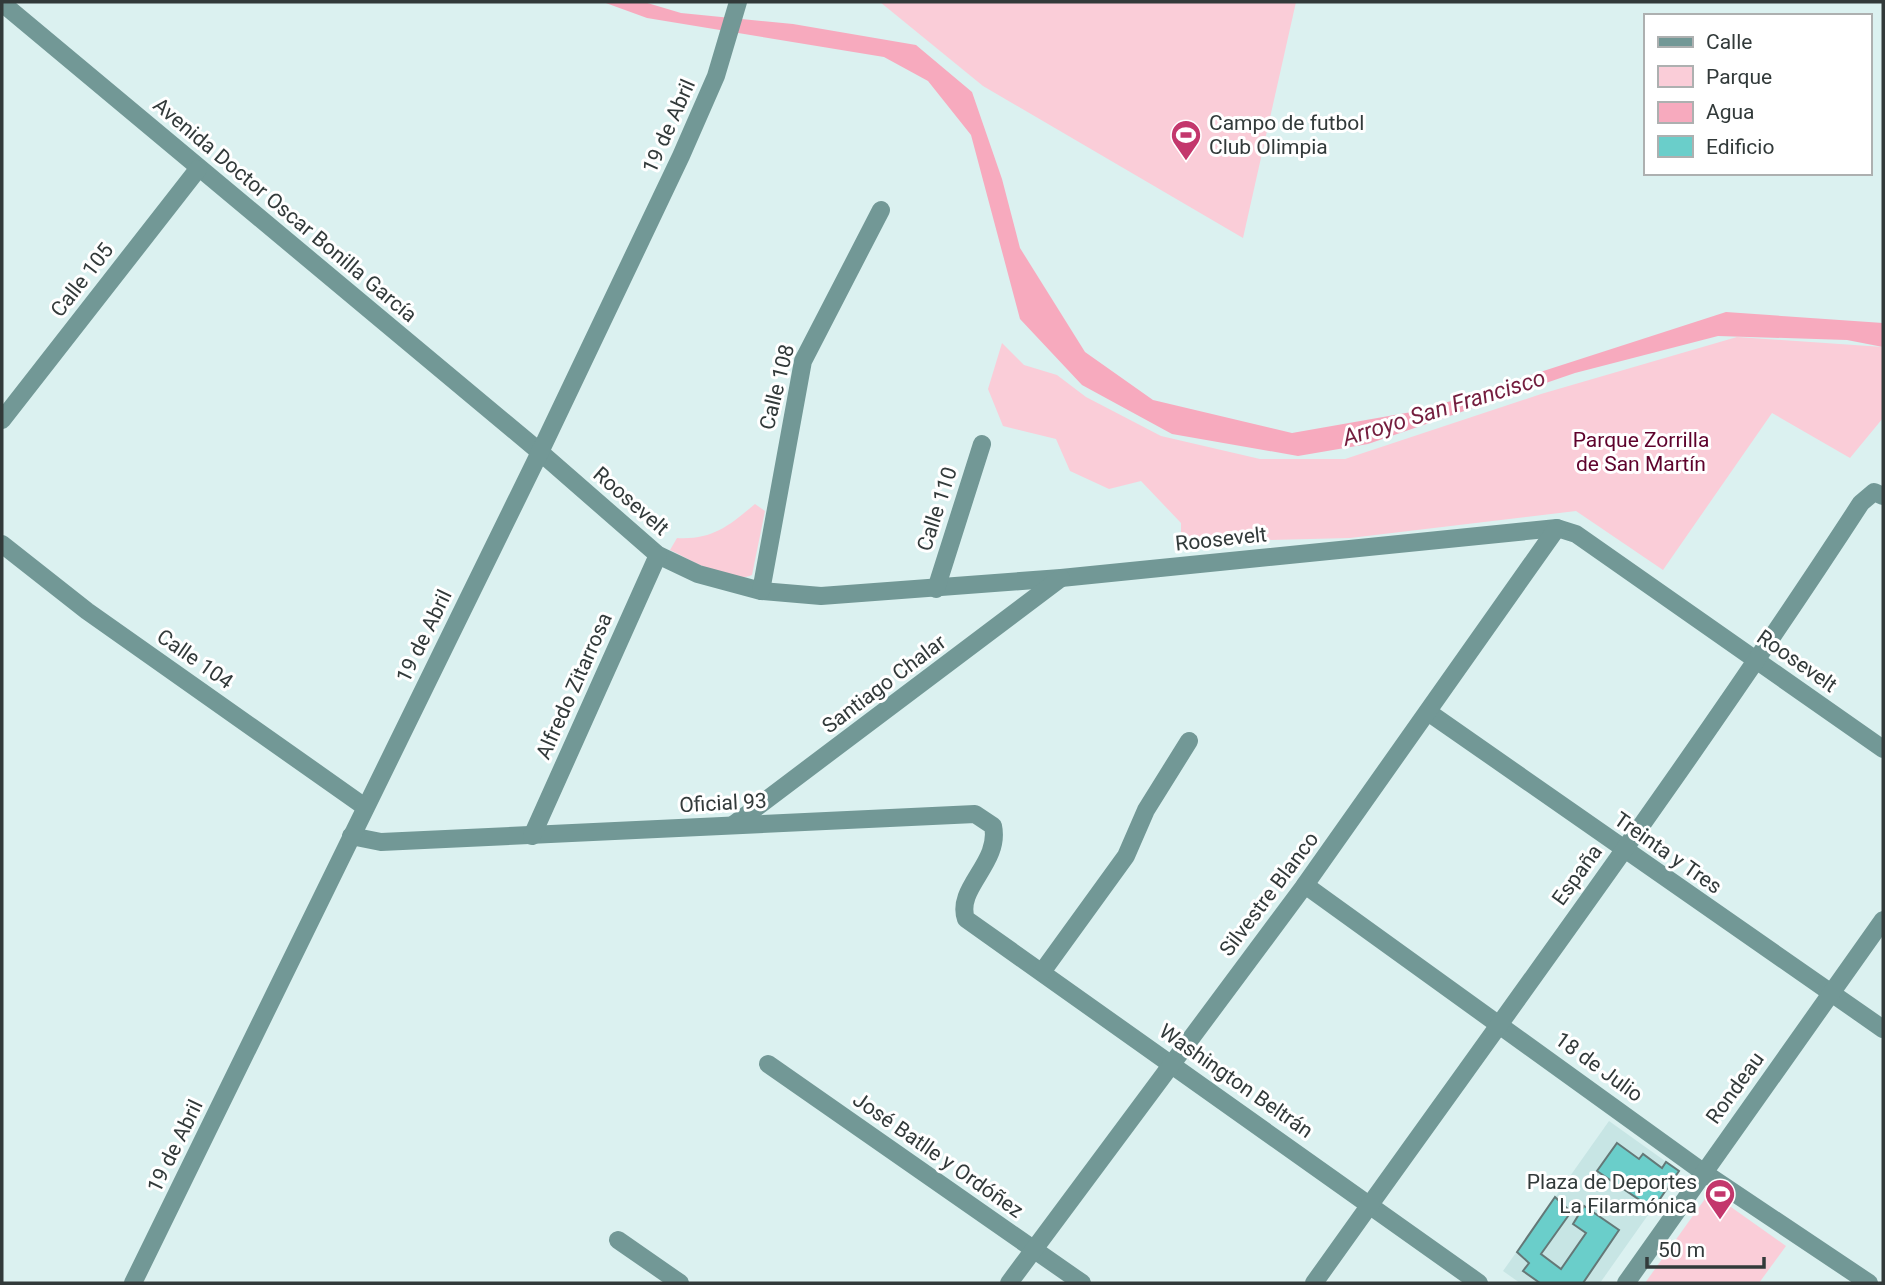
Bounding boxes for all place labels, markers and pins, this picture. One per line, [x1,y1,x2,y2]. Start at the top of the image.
place label: Campo de futbol Club Olimpia [1209,111,1364,159]
sports icon: Campo de futbol Club Olimpia [1169,118,1203,162]
place label: Plaza de Deportes La Filarmónica [1527,1170,1697,1218]
sports icon: Plaza de Deportes La Filarmónica [1703,1177,1737,1221]

